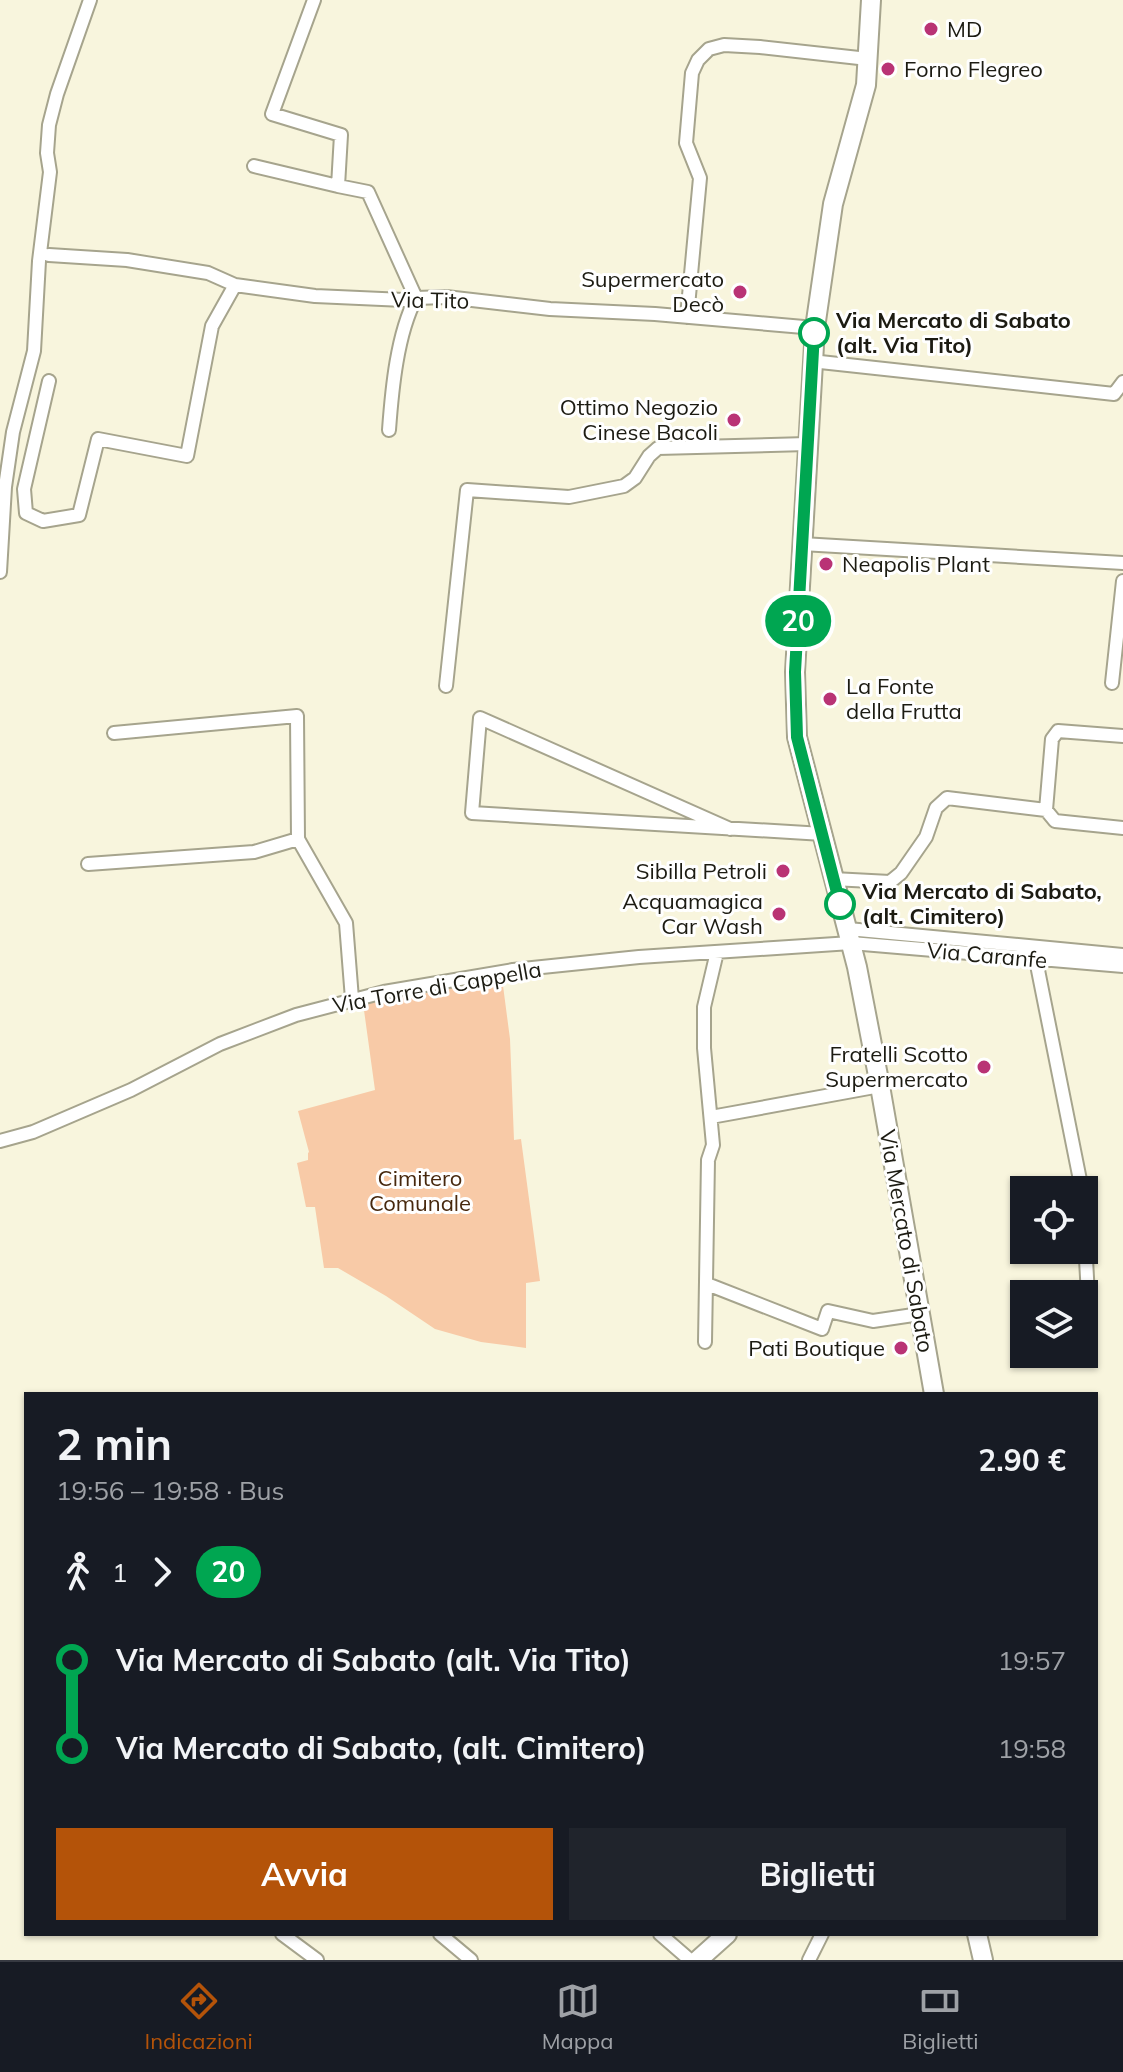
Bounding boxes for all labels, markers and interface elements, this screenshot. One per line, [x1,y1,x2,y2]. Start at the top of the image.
place label: MD [947,15,982,43]
marker: MD [922,20,940,38]
place label: Forno Flegreo [904,55,1043,83]
marker: Forno Flegreo [879,60,897,78]
place label: Supermercato Decò [581,265,724,318]
marker: Supermercato Decò [731,283,749,301]
street label: Via Tito [391,285,469,315]
place label: Via Mercato di Sabato (alt. Via Tito) [835,306,1071,359]
marker: Via Mercato di Sabato (alt. Via Tito) [799,318,829,348]
place label: Ottimo Negozio Cinese Bacoli [560,393,718,446]
marker: Ottimo Negozio Cinese Bacoli [725,411,743,429]
place label: Neapolis Plant [842,550,990,578]
marker: Neapolis Plant [817,555,835,573]
line badge: 20 [762,595,834,647]
text: 20 [781,603,815,638]
place label: La Fonte della Frutta [846,672,962,725]
marker: La Fonte della Frutta [821,690,839,708]
place label: Sibilla Petroli [636,857,767,885]
marker: Sibilla Petroli [774,862,792,880]
place label: Via Mercato di Sabato, (alt. Cimitero) [861,877,1102,930]
place label: Acquamagica Car Wash [622,887,763,940]
marker: Via Mercato di Sabato, (alt. Cimitero) [825,889,855,919]
marker: Acquamagica Car Wash [770,905,788,923]
street label: Via Caranfe [926,936,1048,974]
street label: Via Torre di Cappella [330,955,544,1019]
place label: Fratelli Scotto Supermercato [825,1040,968,1093]
marker: Fratelli Scotto Supermercato [975,1058,993,1076]
street label: Via Mercato di Sabato [874,1127,940,1355]
park label: Cimitero Comunale [369,1164,471,1217]
map controls [1010,1176,1098,1368]
button: locate [1010,1176,1098,1264]
button: layers [1010,1280,1098,1368]
place label: Pati Boutique [748,1334,885,1362]
marker: Pati Boutique [892,1339,910,1357]
text: 2 min [56,1416,172,1471]
text: 2.90 € [978,1441,1066,1479]
text: 19:56 – 19:58 · Bus [56,1474,285,1507]
icon: walk [56,1550,100,1594]
icon: forward [140,1550,184,1594]
text: 20 [212,1554,245,1589]
text: 1 [112,1556,128,1589]
text: Via Mercato di Sabato (alt. Via Tito) [116,1641,631,1679]
text: 19:57 [998,1644,1066,1677]
text: Via Mercato di Sabato, (alt. Cimitero) [116,1729,646,1767]
text: 19:58 [998,1732,1066,1765]
button: Avvia [56,1828,553,1920]
button: Biglietti [569,1828,1066,1920]
tab: Indicazioni [144,1979,253,2055]
tab: Mappa [542,1979,613,2055]
tab: Biglietti [902,1979,979,2055]

